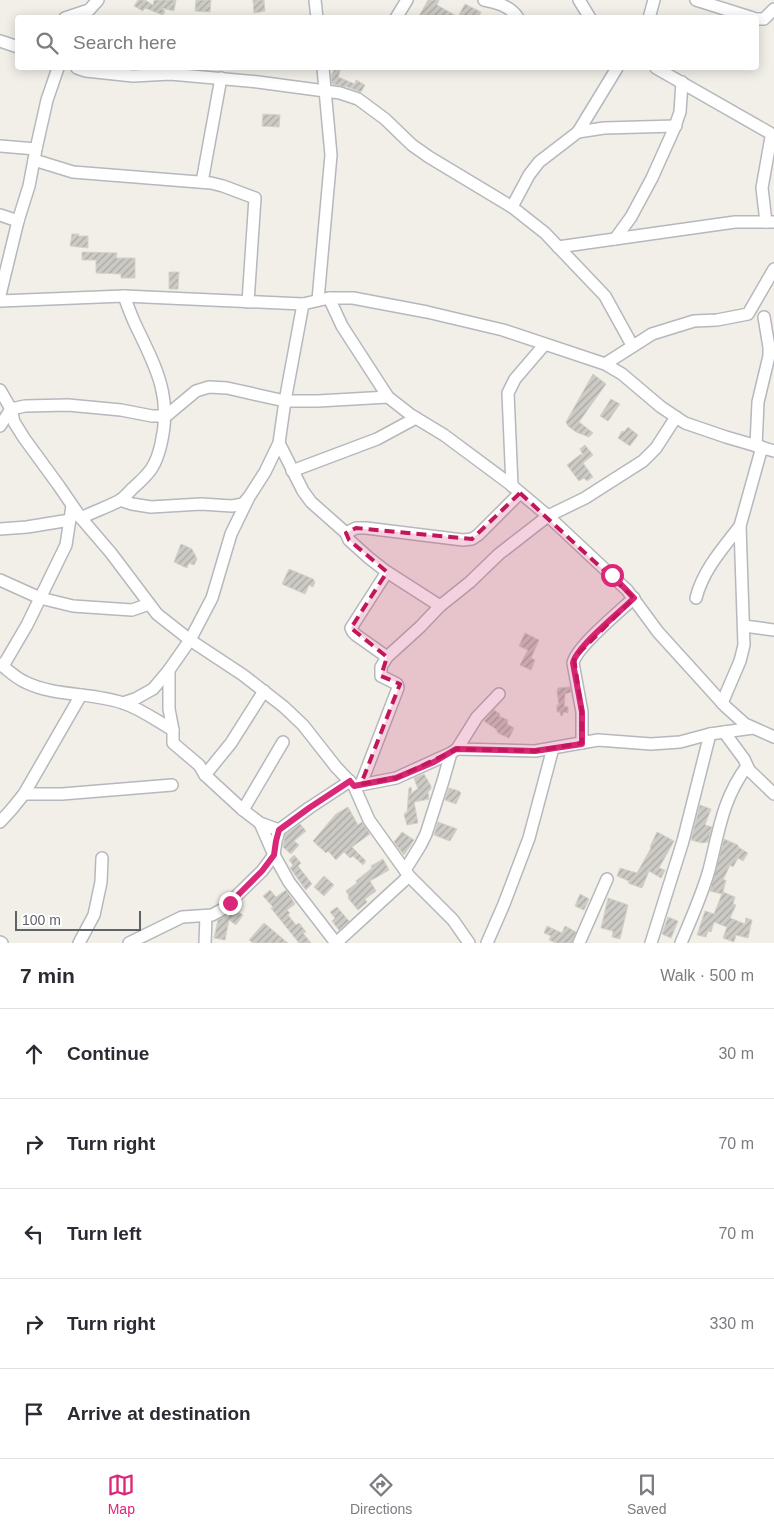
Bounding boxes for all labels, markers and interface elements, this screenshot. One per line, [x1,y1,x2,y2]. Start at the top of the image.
search box [15,15,759,70]
icon: search [33,29,61,57]
text: Search here [73,32,177,53]
route start [601,564,624,587]
route end [219,892,242,915]
scale bar [15,908,141,931]
text: 100 m [22,912,61,928]
text: 7 min [20,964,75,987]
text: Walk · 500 m [660,967,754,984]
icon: ahead [20,1040,48,1068]
text: Continue [67,1043,149,1064]
text: 30 m [718,1045,754,1062]
icon: right [20,1130,48,1158]
text: Turn right [67,1133,155,1154]
text: 70 m [718,1135,754,1152]
icon: left [20,1220,48,1248]
text: Turn left [67,1223,142,1244]
text: 70 m [718,1225,754,1242]
icon: right [20,1310,48,1338]
text: Turn right [67,1313,155,1334]
text: 330 m [710,1315,754,1332]
icon: arrive [20,1400,48,1428]
text: Arrive at destination [67,1403,251,1424]
tab: Map [107,1471,135,1517]
tab: Directions [350,1471,412,1517]
tab: Saved [627,1471,667,1517]

